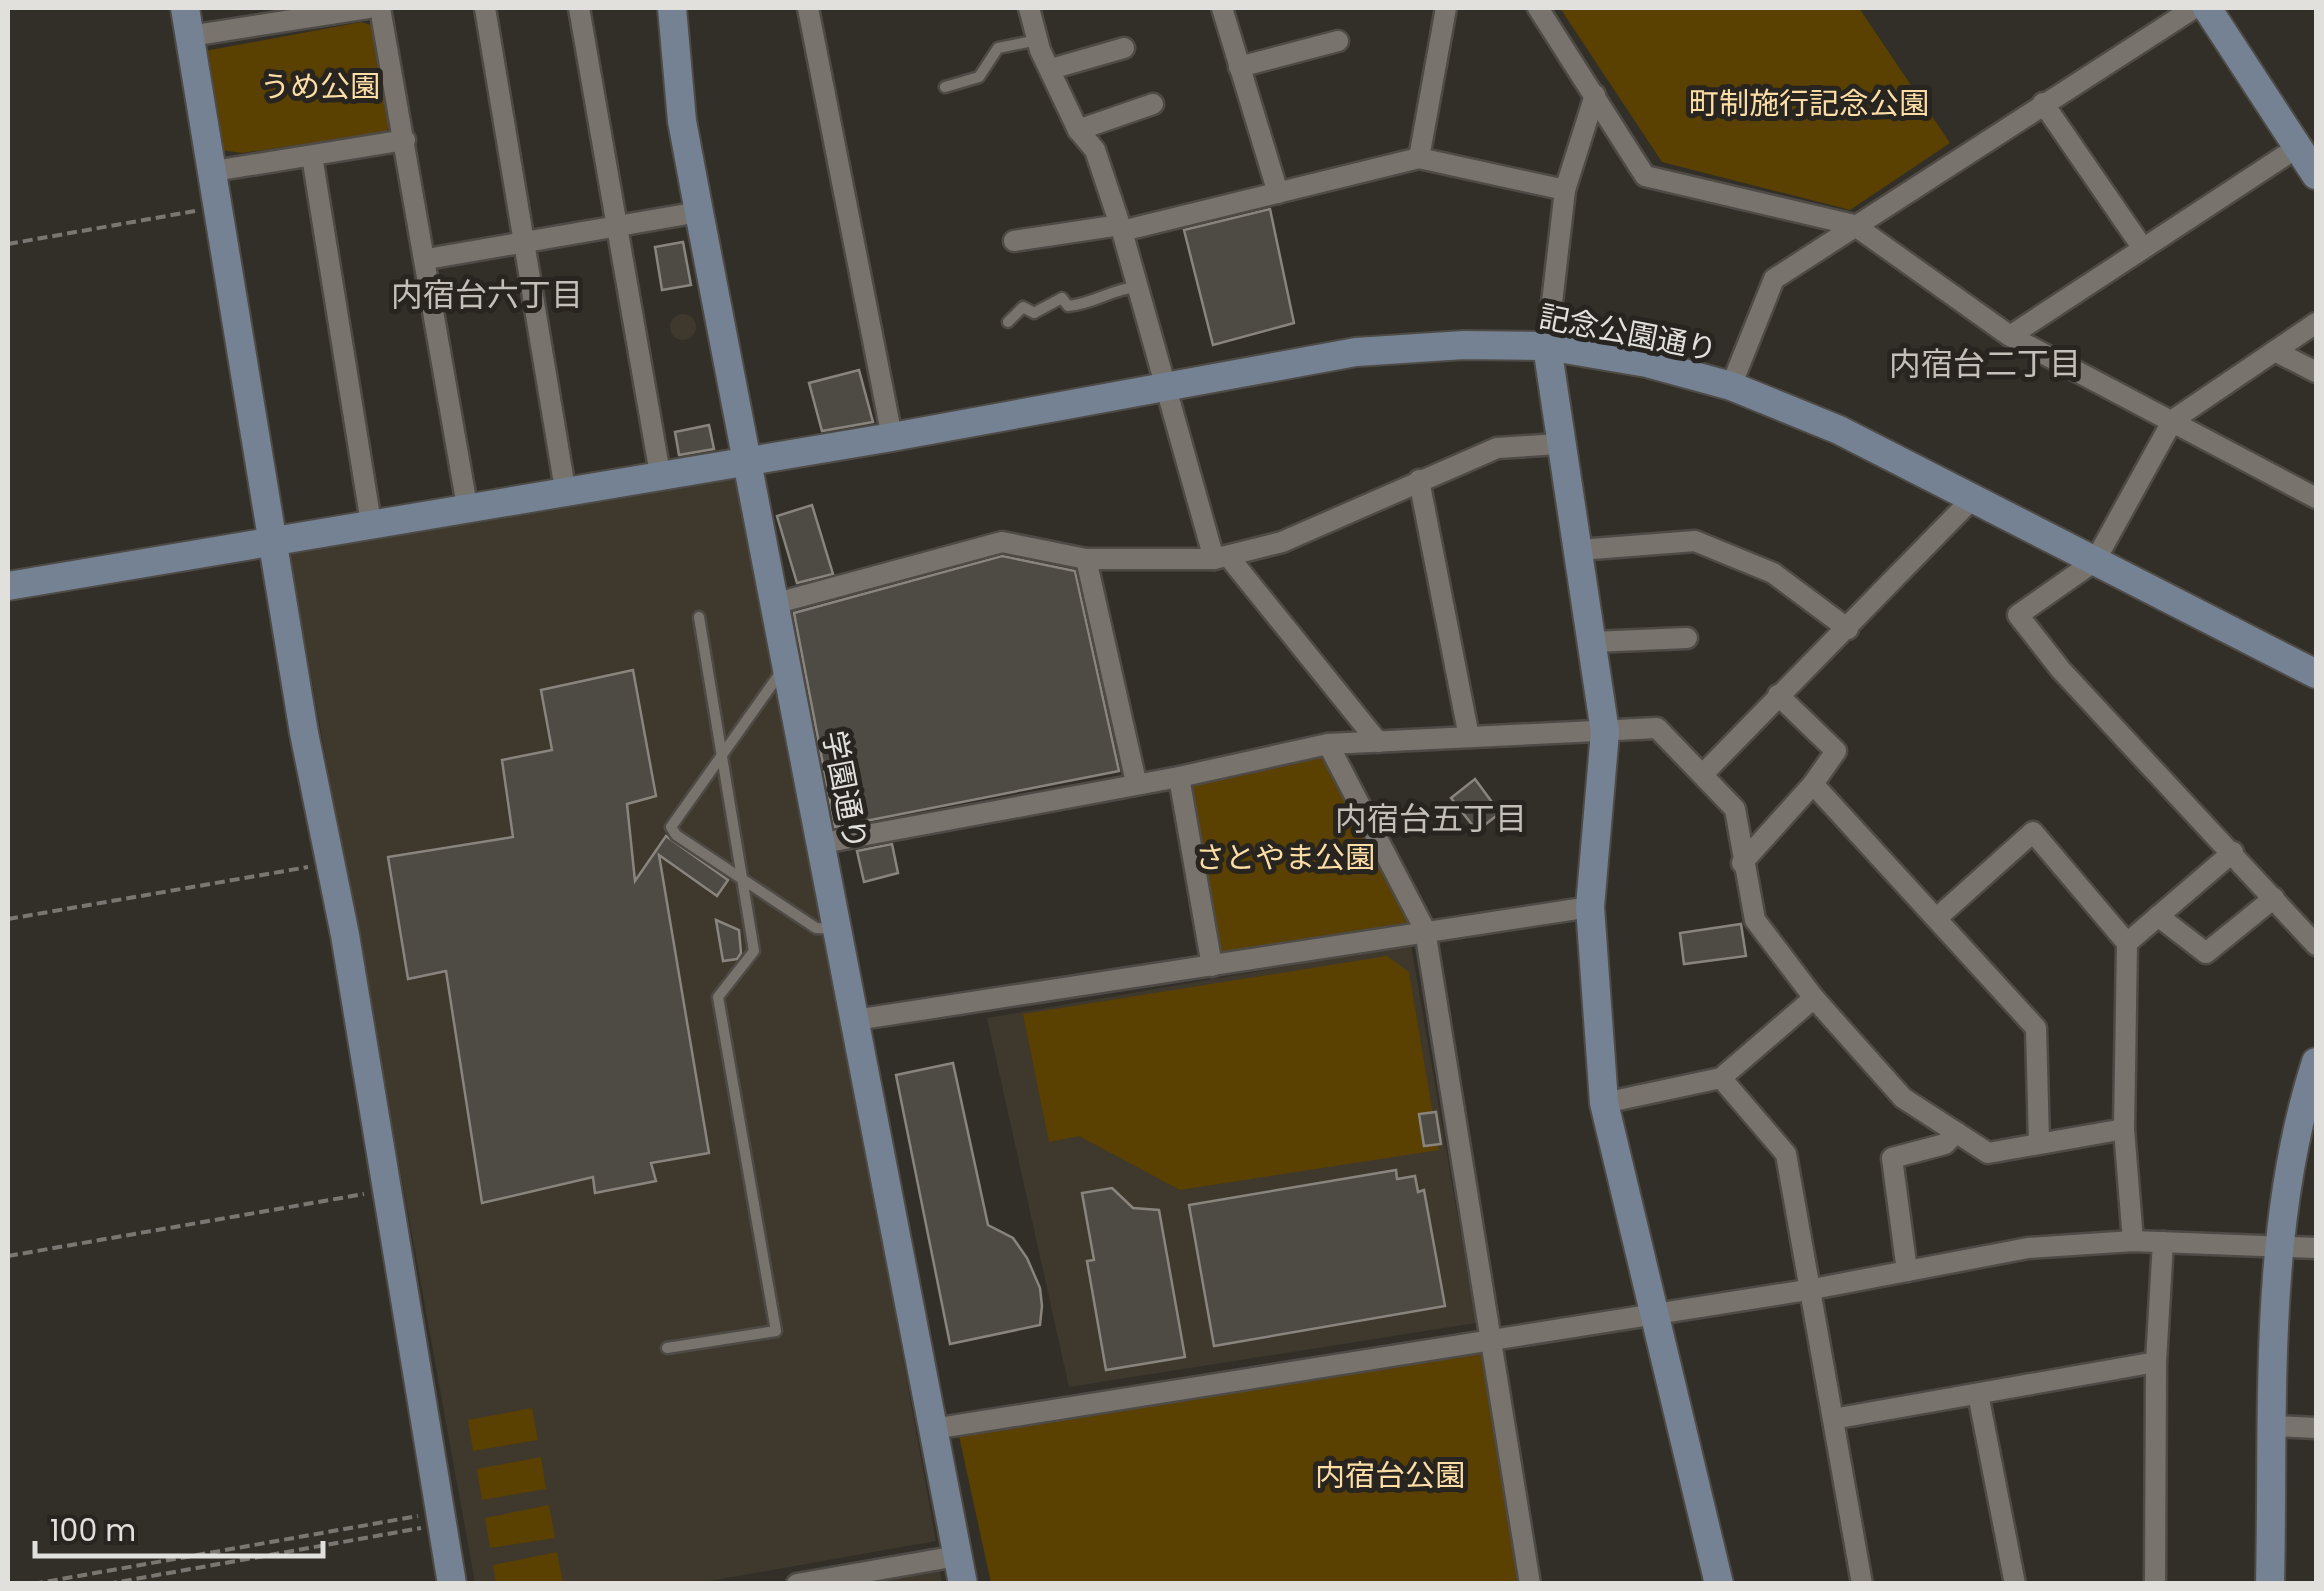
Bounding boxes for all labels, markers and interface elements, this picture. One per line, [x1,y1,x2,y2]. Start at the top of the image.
park label: うめ公園 [260,65,380,108]
park label: 町制施行記念公園 [1689,82,1929,125]
district label: 内宿台六丁目 [391,272,583,317]
street label: 記念公園通り [1536,295,1720,371]
district label: 内宿台二丁目 [1889,341,2081,386]
street label: 学園通り [812,727,878,853]
district label: 内宿台五丁目 [1335,796,1527,841]
park label: さとやま公園 [1195,836,1375,879]
park label: 内宿台公園 [1315,1454,1465,1497]
scale bar [35,1496,322,1558]
text: 100 m [50,1509,136,1552]

